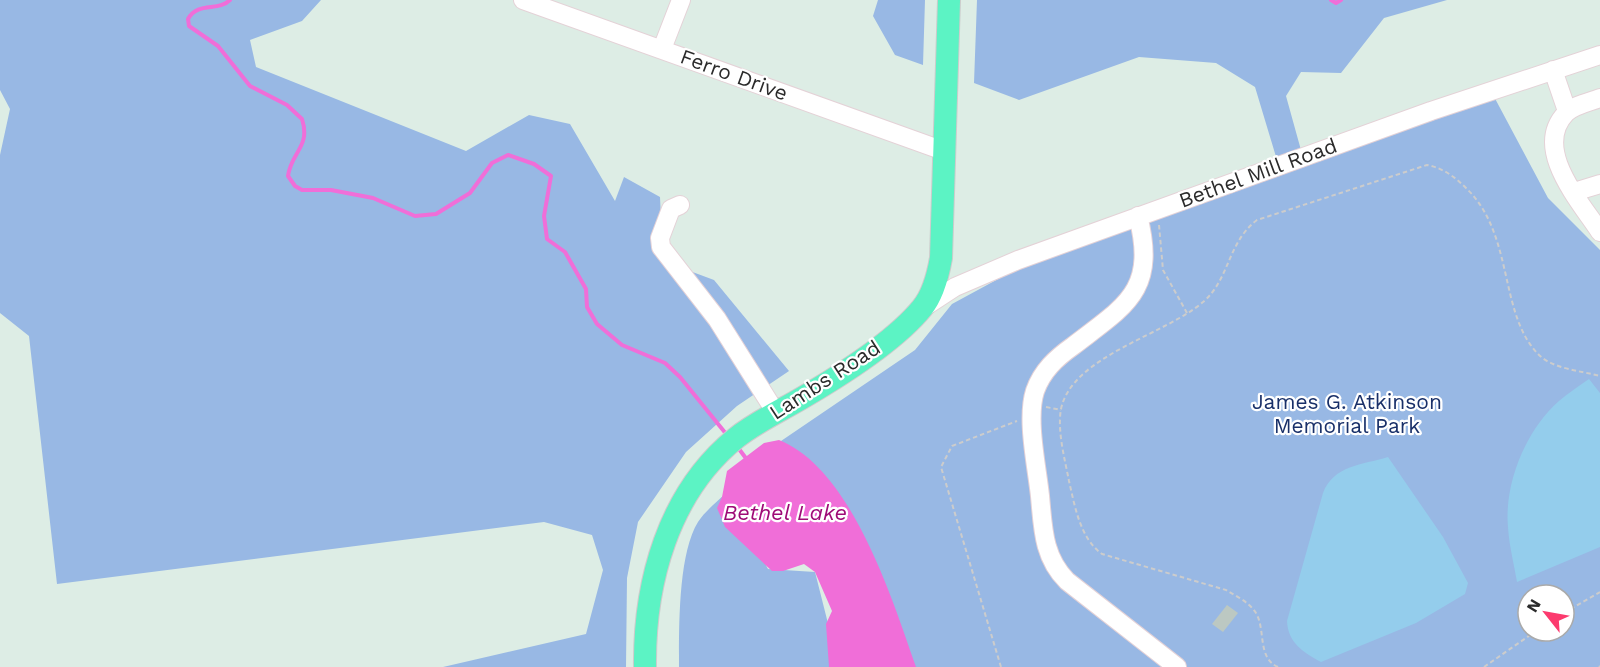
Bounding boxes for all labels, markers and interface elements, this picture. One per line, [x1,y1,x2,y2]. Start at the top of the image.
street label: Ferro Drive [677,44,791,106]
street label: Bethel Mill Road [1175,132,1340,213]
street label: Lambs Road [765,334,885,425]
park label: James G. Atkinson Memorial Park [1252,389,1442,438]
water label: Bethel Lake [723,500,847,525]
north arrow [1516,583,1576,643]
text: N [1522,596,1545,616]

